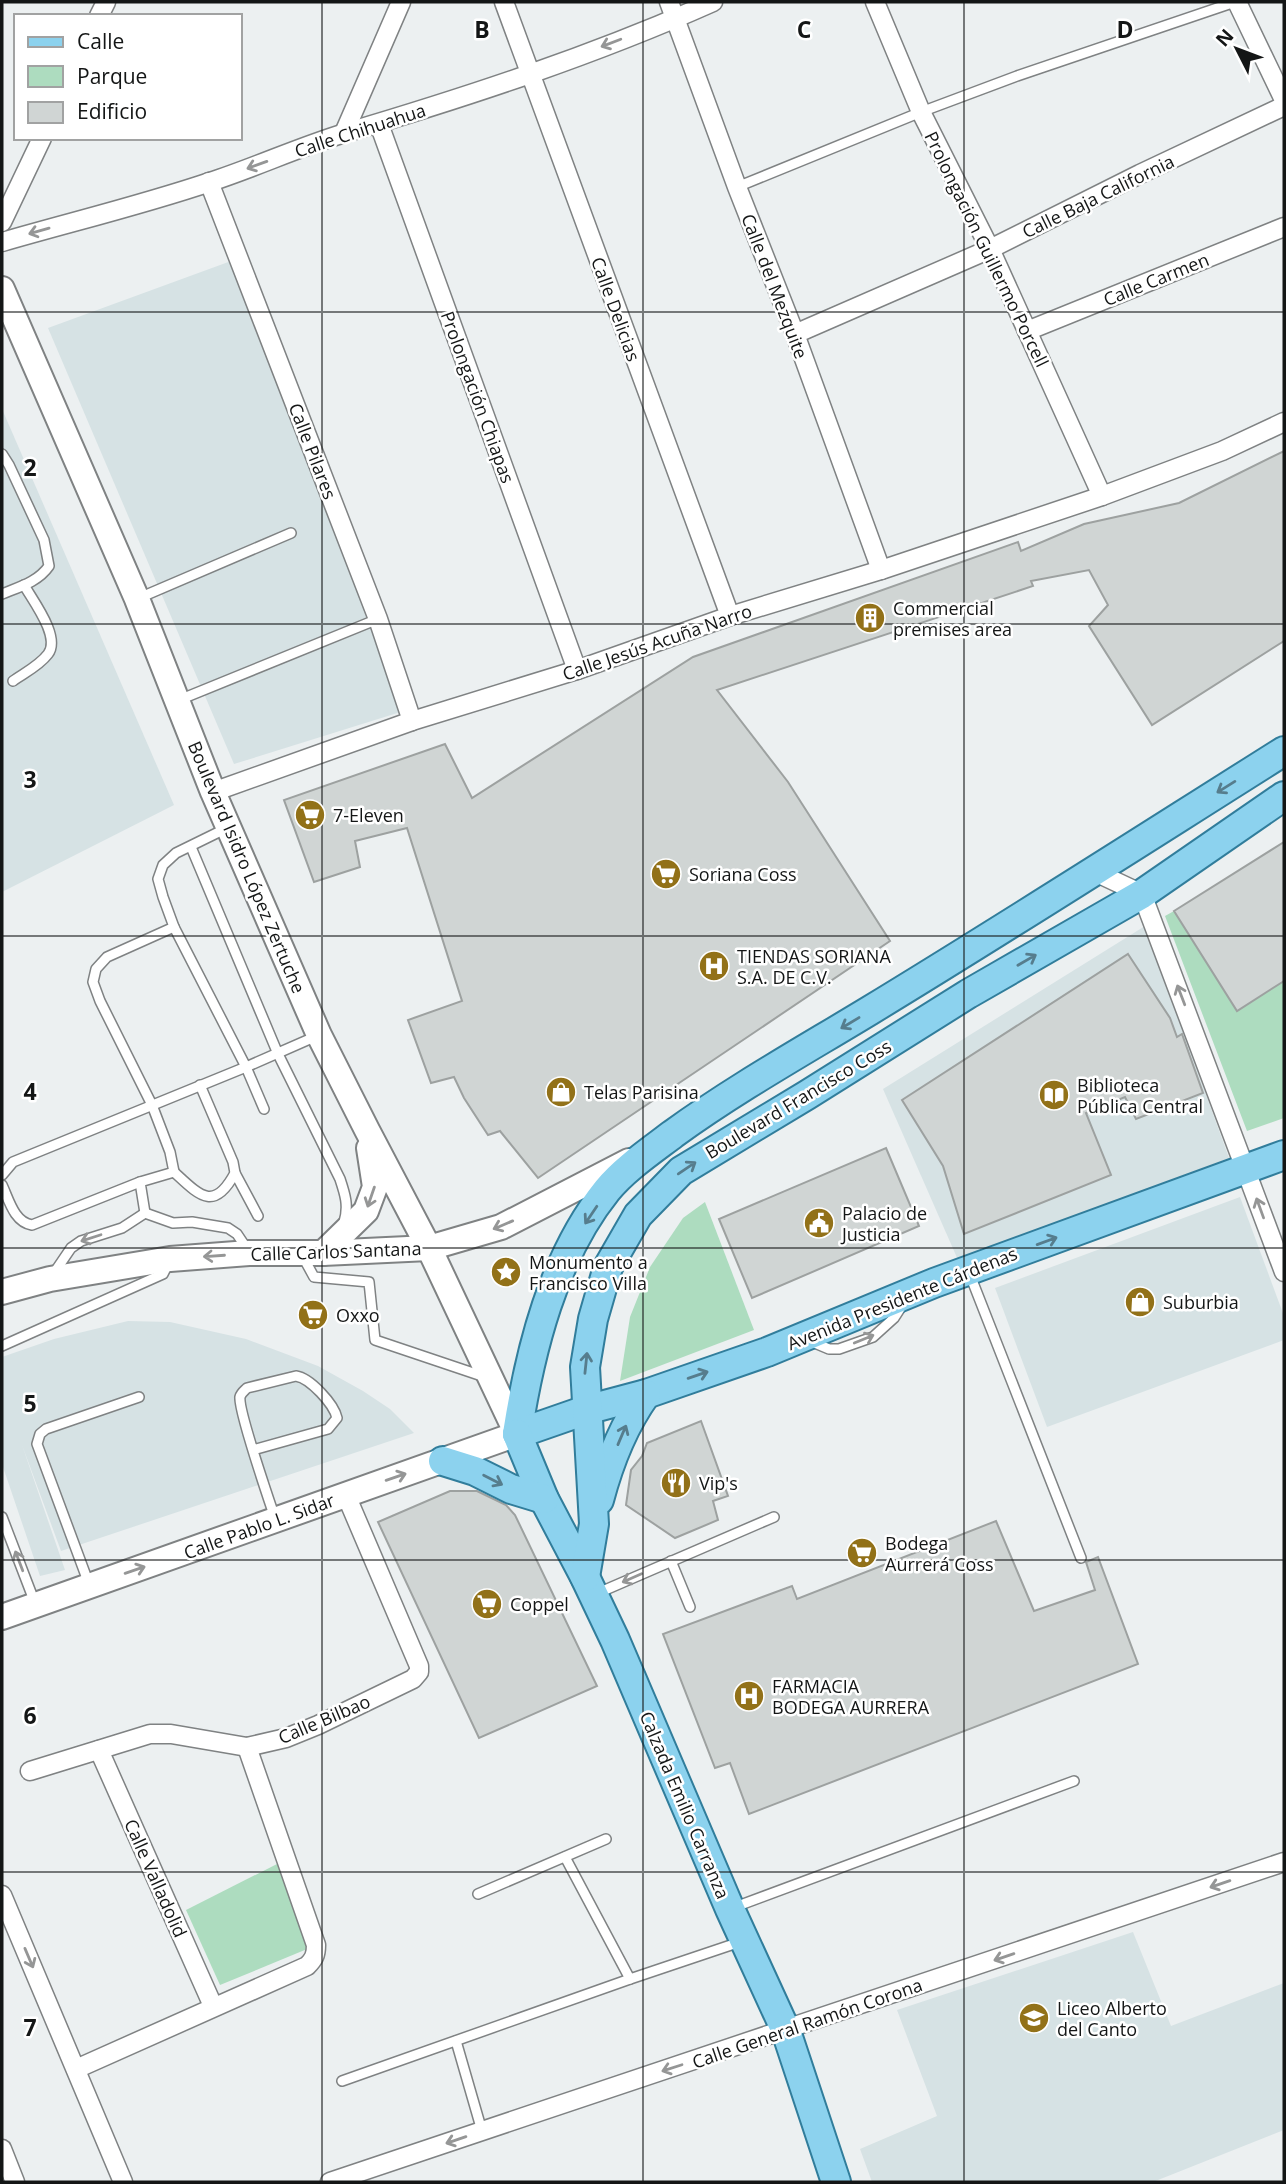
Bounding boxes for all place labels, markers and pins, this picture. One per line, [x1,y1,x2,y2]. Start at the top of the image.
place label: Commercial premises area [893,596,1012,641]
building icon: Commercial premises area [853,601,887,635]
supermarket icon: 7-Eleven [293,798,327,832]
place label: 7-Eleven [333,803,404,827]
supermarket icon: Soriana Coss [649,857,683,891]
place label: Soriana Coss [689,862,797,886]
place label: TIENDAS SORIANA S.A. DE C.V. [737,944,891,989]
hospital icon: TIENDAS SORIANA S.A. DE C.V. [697,949,731,983]
place label: Biblioteca Pública Central [1077,1073,1203,1118]
shop icon: Telas Parisina [544,1075,578,1109]
library icon: Biblioteca Pública Central [1037,1078,1071,1112]
place label: Telas Parisina [584,1080,699,1104]
place label: Palacio de Justicia [840,1201,927,1246]
public building icon: Palacio de Justicia [802,1206,836,1240]
place label: Monumento a Francisco Villa [529,1250,648,1295]
place icon: Monumento a Francisco Villa [489,1255,523,1289]
shop icon: Suburbia [1123,1285,1157,1319]
place label: Suburbia [1163,1290,1239,1314]
supermarket icon: Oxxo [296,1298,330,1332]
place label: Oxxo [336,1303,380,1327]
restaurant icon: Vip's [659,1466,693,1500]
place label: Vip's [699,1471,738,1495]
place label: Bodega Aurrerá Coss [885,1531,994,1576]
supermarket icon: Bodega Aurrerá Coss [845,1536,879,1570]
supermarket icon: Coppel [470,1587,504,1621]
place label: Coppel [510,1592,569,1616]
place label: FARMACIA BODEGA AURRERA [772,1674,930,1719]
hospital icon: FARMACIA BODEGA AURRERA [732,1679,766,1713]
place label: Liceo Alberto del Canto [1057,1996,1167,2041]
school or university icon: Liceo Alberto del Canto [1017,2001,1051,2035]

